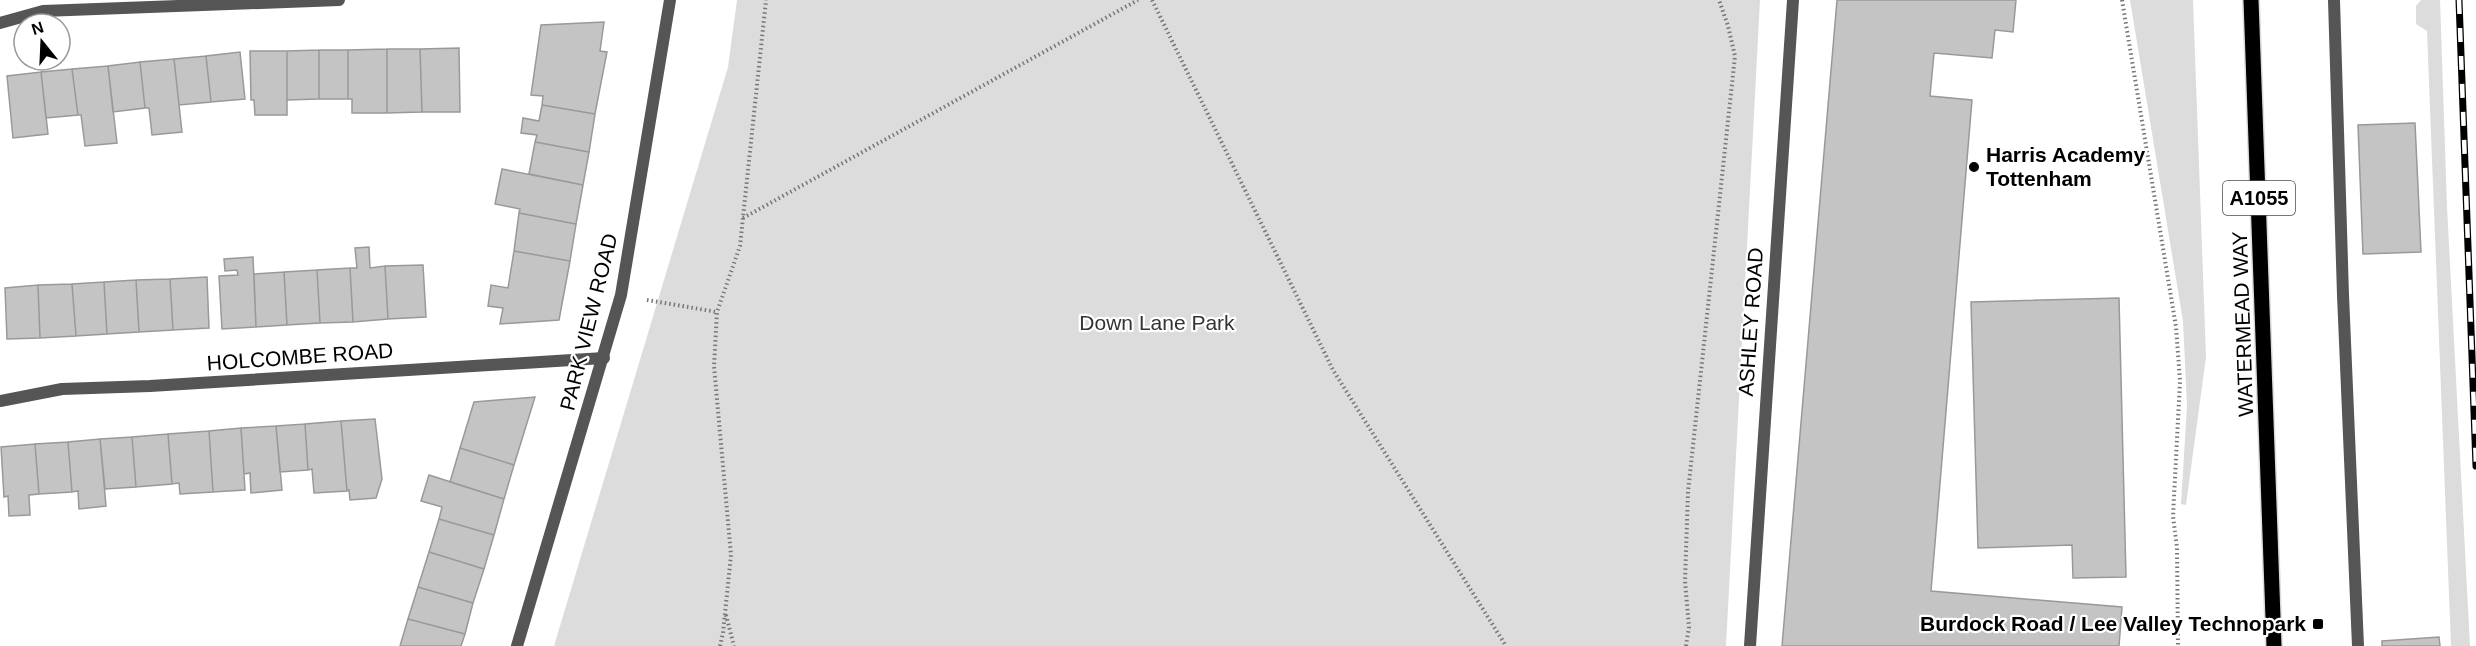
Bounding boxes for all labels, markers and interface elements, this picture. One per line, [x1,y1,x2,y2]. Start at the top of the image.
north arrow [12,12,72,72]
text: N [29,18,46,38]
place label: Harris Academy Tottenham [1986,143,2145,190]
marker: Harris Academy Tottenham [1967,160,1981,174]
road number: A1055 [2223,181,2295,215]
street label: PARK VIEW ROAD [555,231,622,413]
street label: WATERMEAD WAY [2228,231,2257,417]
street label: ASHLEY ROAD [1734,247,1767,397]
park label: Down Lane Park [1079,311,1235,334]
street label: HOLCOMBE ROAD [206,339,394,374]
place label: Burdock Road / Lee Valley Technopark [1920,612,2306,635]
marker: Burdock Road / Lee Valley Technopark [2311,617,2325,631]

